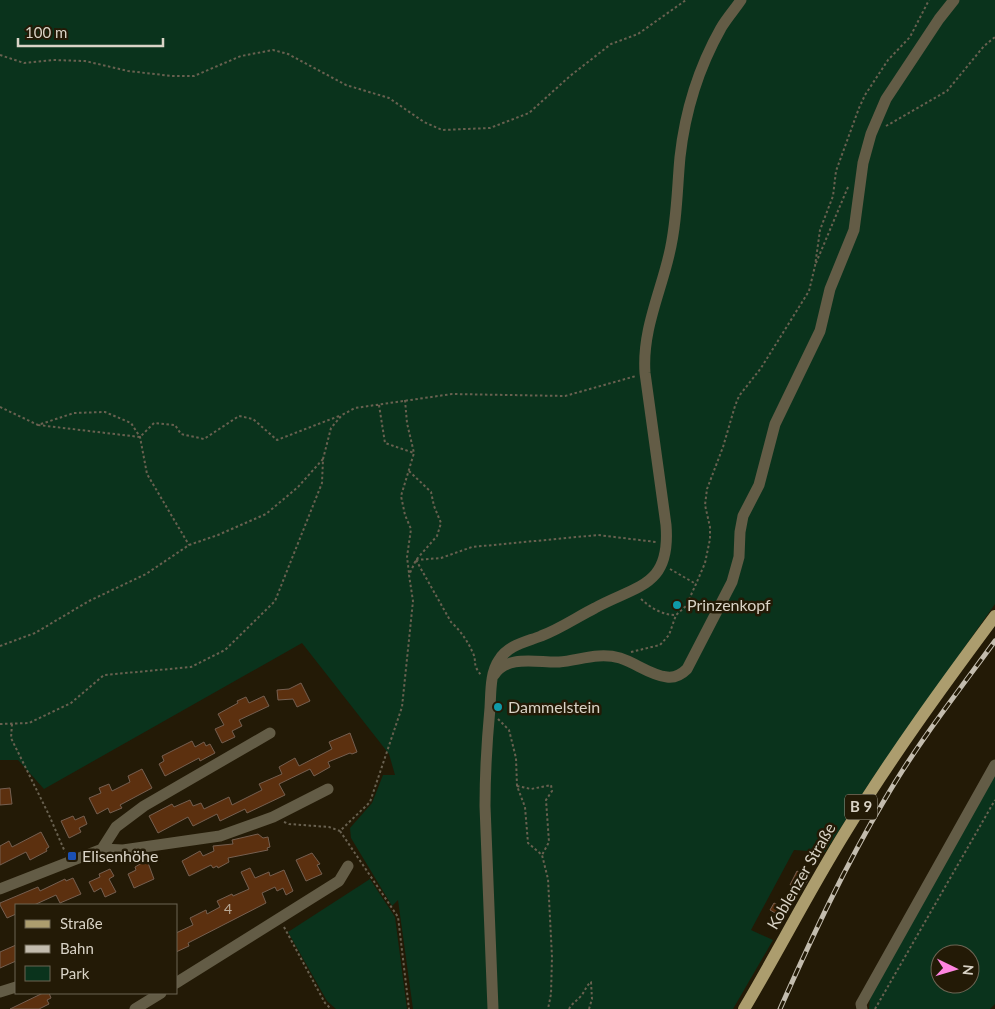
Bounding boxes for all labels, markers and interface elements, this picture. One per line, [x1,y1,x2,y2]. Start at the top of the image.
scale bar [18,15,162,47]
text: 100 m [25,23,67,41]
place label: Prinzenkopf [687,595,771,614]
marker: Prinzenkopf [671,599,683,611]
place label: Dammelstein [508,697,600,716]
marker: Dammelstein [492,701,504,713]
road number: B 9 [845,794,877,820]
street label: Koblenzer Straße [762,819,839,932]
place label: Elisenhöhe [82,846,158,865]
marker: Elisenhöhe [66,850,78,862]
house number: 4 [224,900,232,917]
legend [15,904,178,994]
text: Straße [60,914,103,932]
text: Bahn [60,939,94,957]
north arrow [930,944,980,994]
text: Park [60,964,90,982]
text: N [960,964,977,976]

